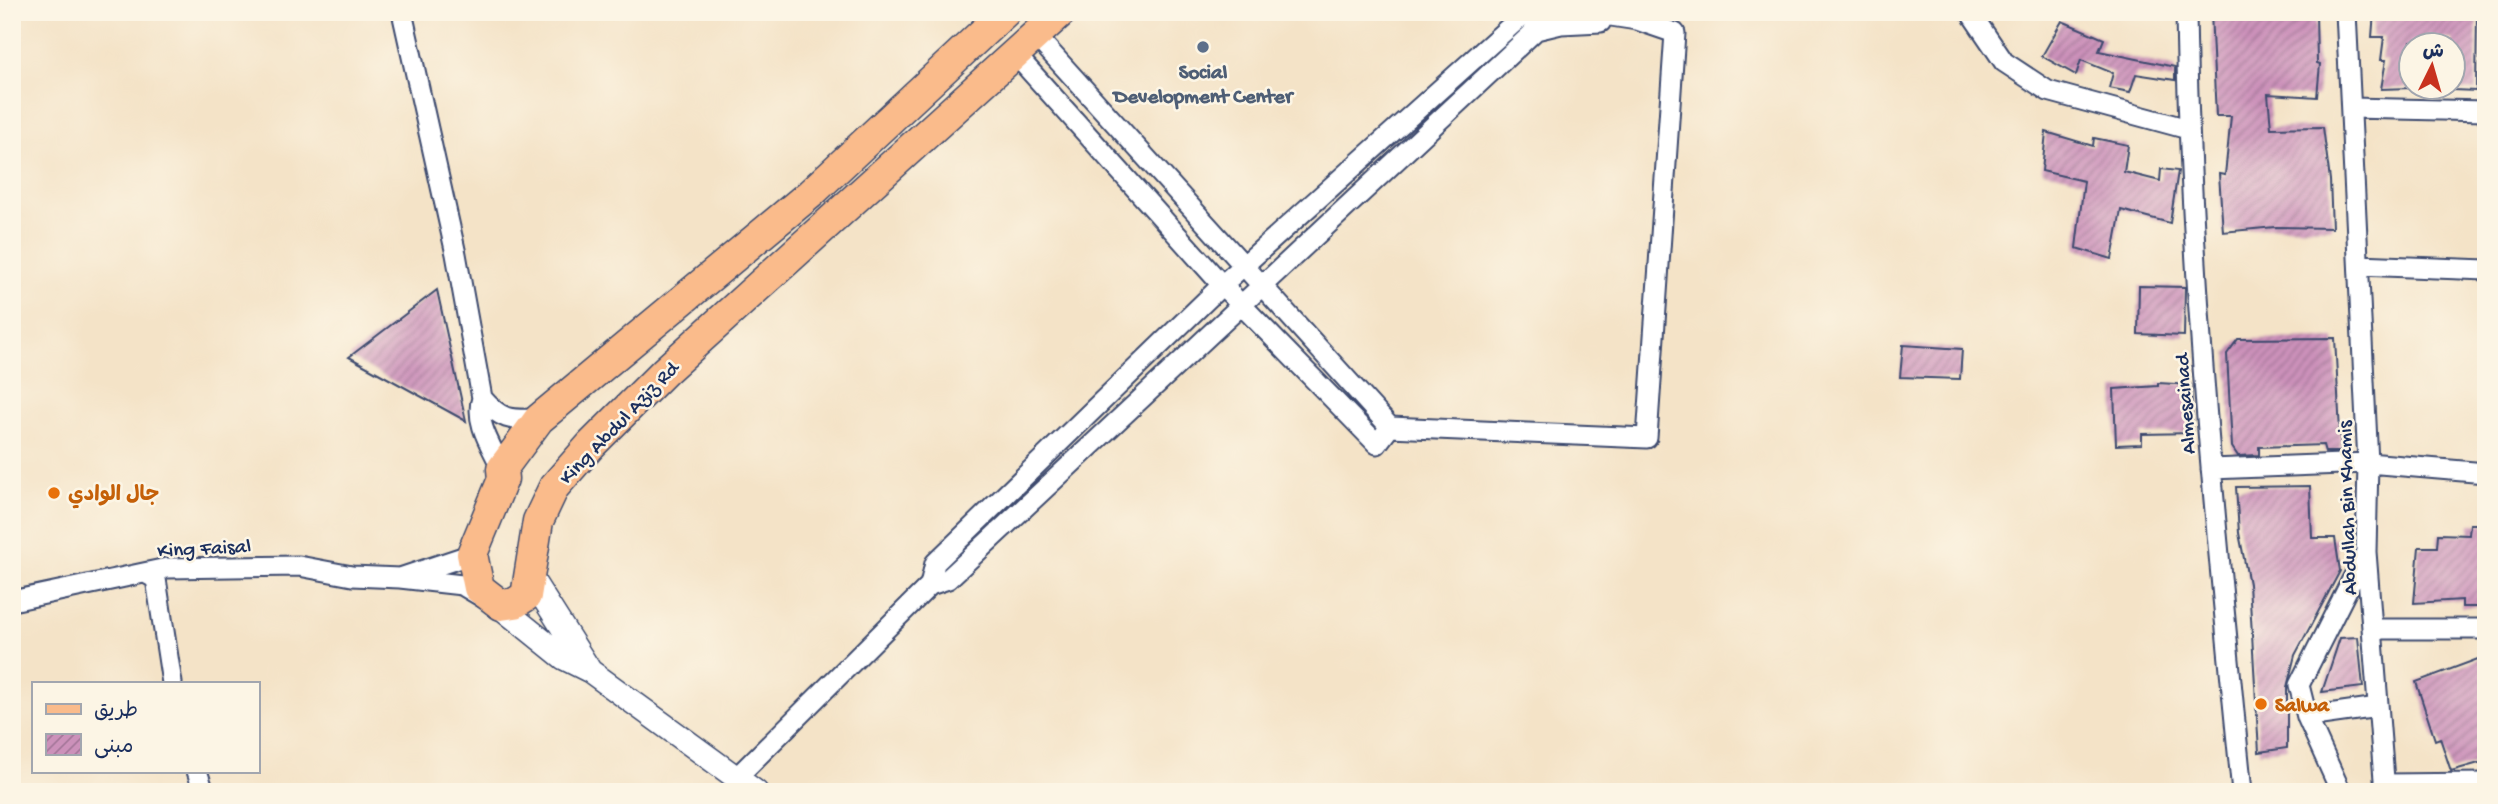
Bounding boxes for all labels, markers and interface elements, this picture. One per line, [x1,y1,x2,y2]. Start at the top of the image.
north arrow [2396,32,2466,102]
marker: Social Development Center [1195,39,1211,55]
text: ش [2422,40,2445,65]
place label: Social Development Center [1112,62,1295,111]
street label: Almesainad [2171,351,2203,455]
street label: King Abdul Aziz Rd [555,356,687,491]
street label: Abdullah Bin Khamis [2334,419,2365,596]
place label: جال الوادي [68,484,159,509]
marker: جال الوادي [46,485,62,501]
street label: King Faisal [157,536,252,565]
legend [32,682,259,772]
place label: Salwa [2275,695,2330,720]
marker: Salwa [2253,696,2269,712]
text: طريق [94,700,138,725]
text: مبنى [94,736,133,761]

